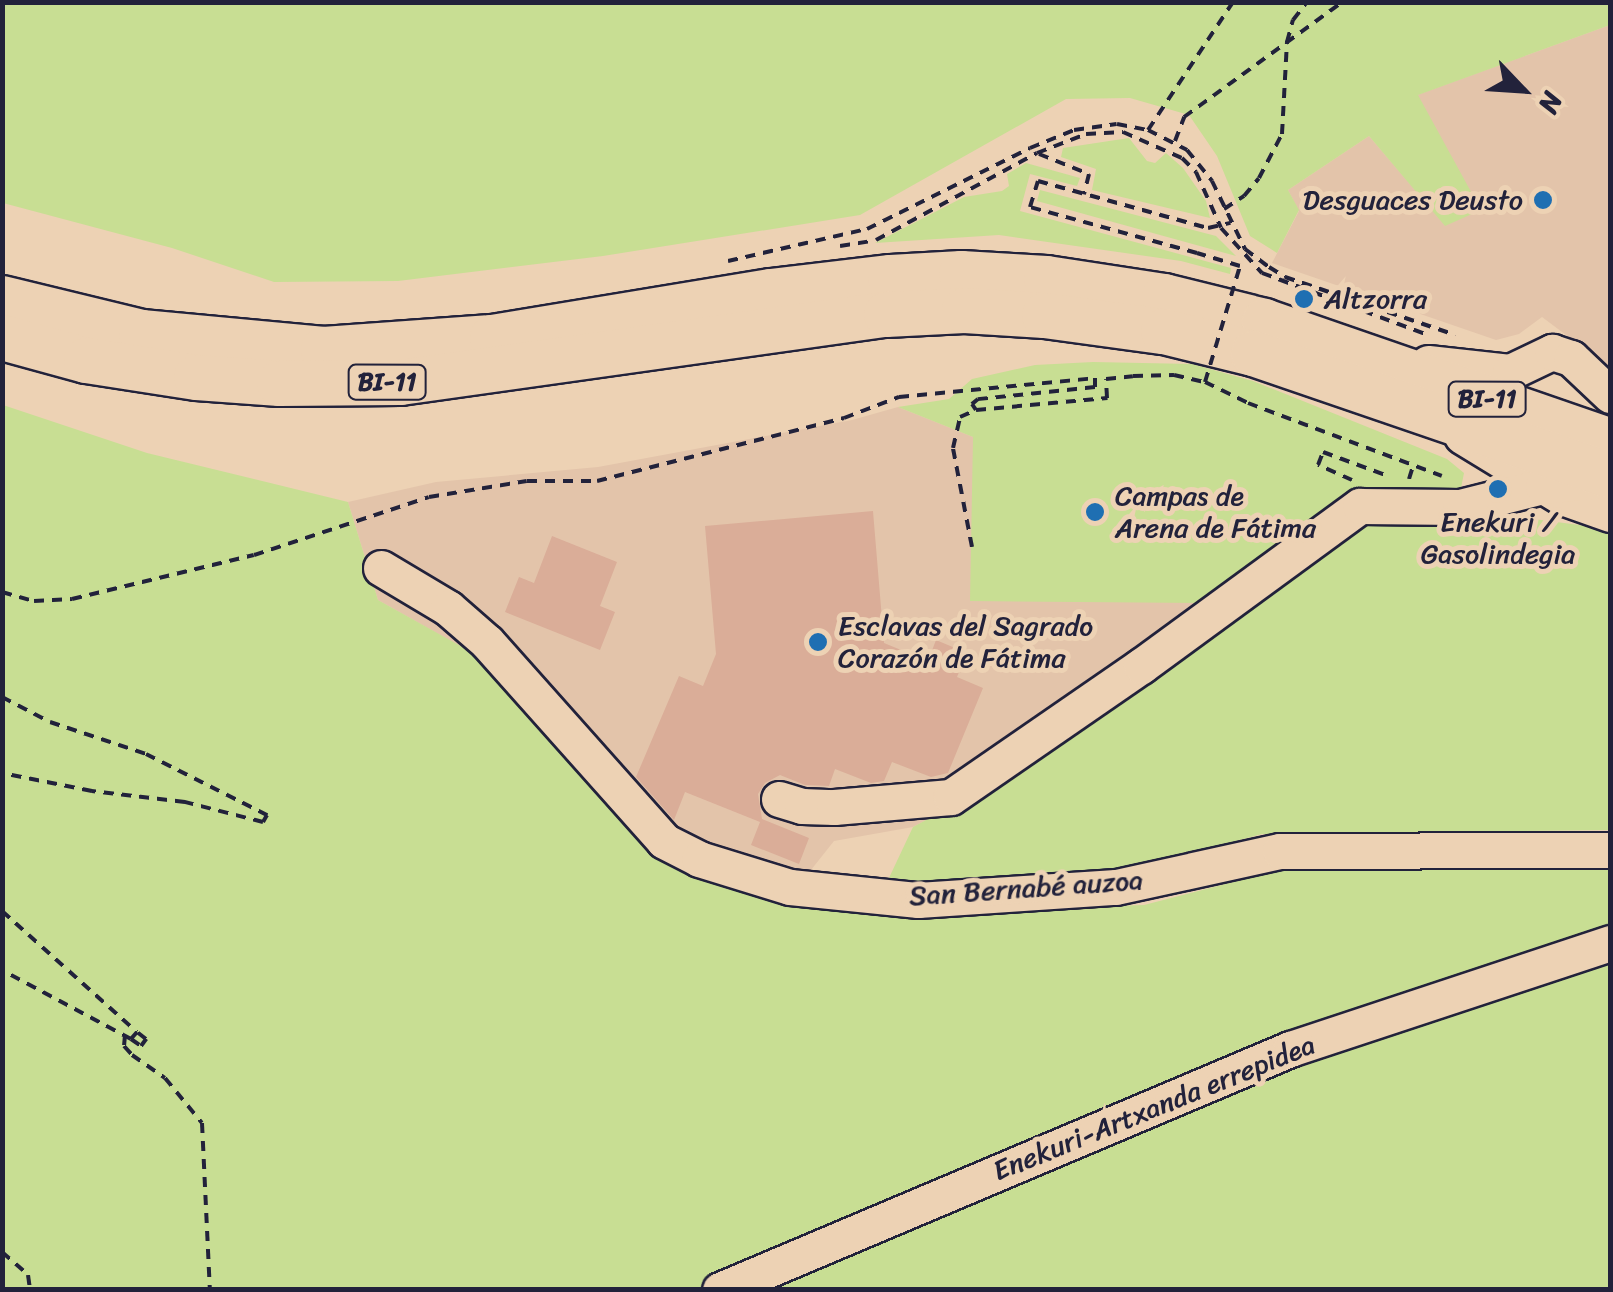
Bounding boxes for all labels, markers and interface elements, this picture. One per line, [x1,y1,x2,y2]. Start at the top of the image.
north arrow [1473,40,1573,140]
text: N [1524,84,1577,122]
place label: Desguaces Deusto [1302,183,1523,217]
marker: Desguaces Deusto [1532,189,1554,211]
place label: Altzorra [1324,282,1427,316]
marker: Altzorra [1293,288,1315,310]
road number: BI-11 [347,362,427,402]
road number: BI-11 [1447,379,1527,419]
marker: Enekuri / Gasolindegia [1487,478,1509,500]
place label: Campas de Arena de Fátima [1115,479,1317,545]
marker: Campas de Arena de Fátima [1084,501,1106,523]
place label: Enekuri / Gasolindegia [1421,505,1575,571]
place label: Esclavas del Sagrado Corazón de Fátima [838,609,1094,675]
marker: Esclavas del Sagrado Corazón de Fátima [807,631,829,653]
street label: San Bernabé auzoa [908,863,1144,913]
street label: Enekuri-Artxanda errepidea [987,1028,1321,1188]

